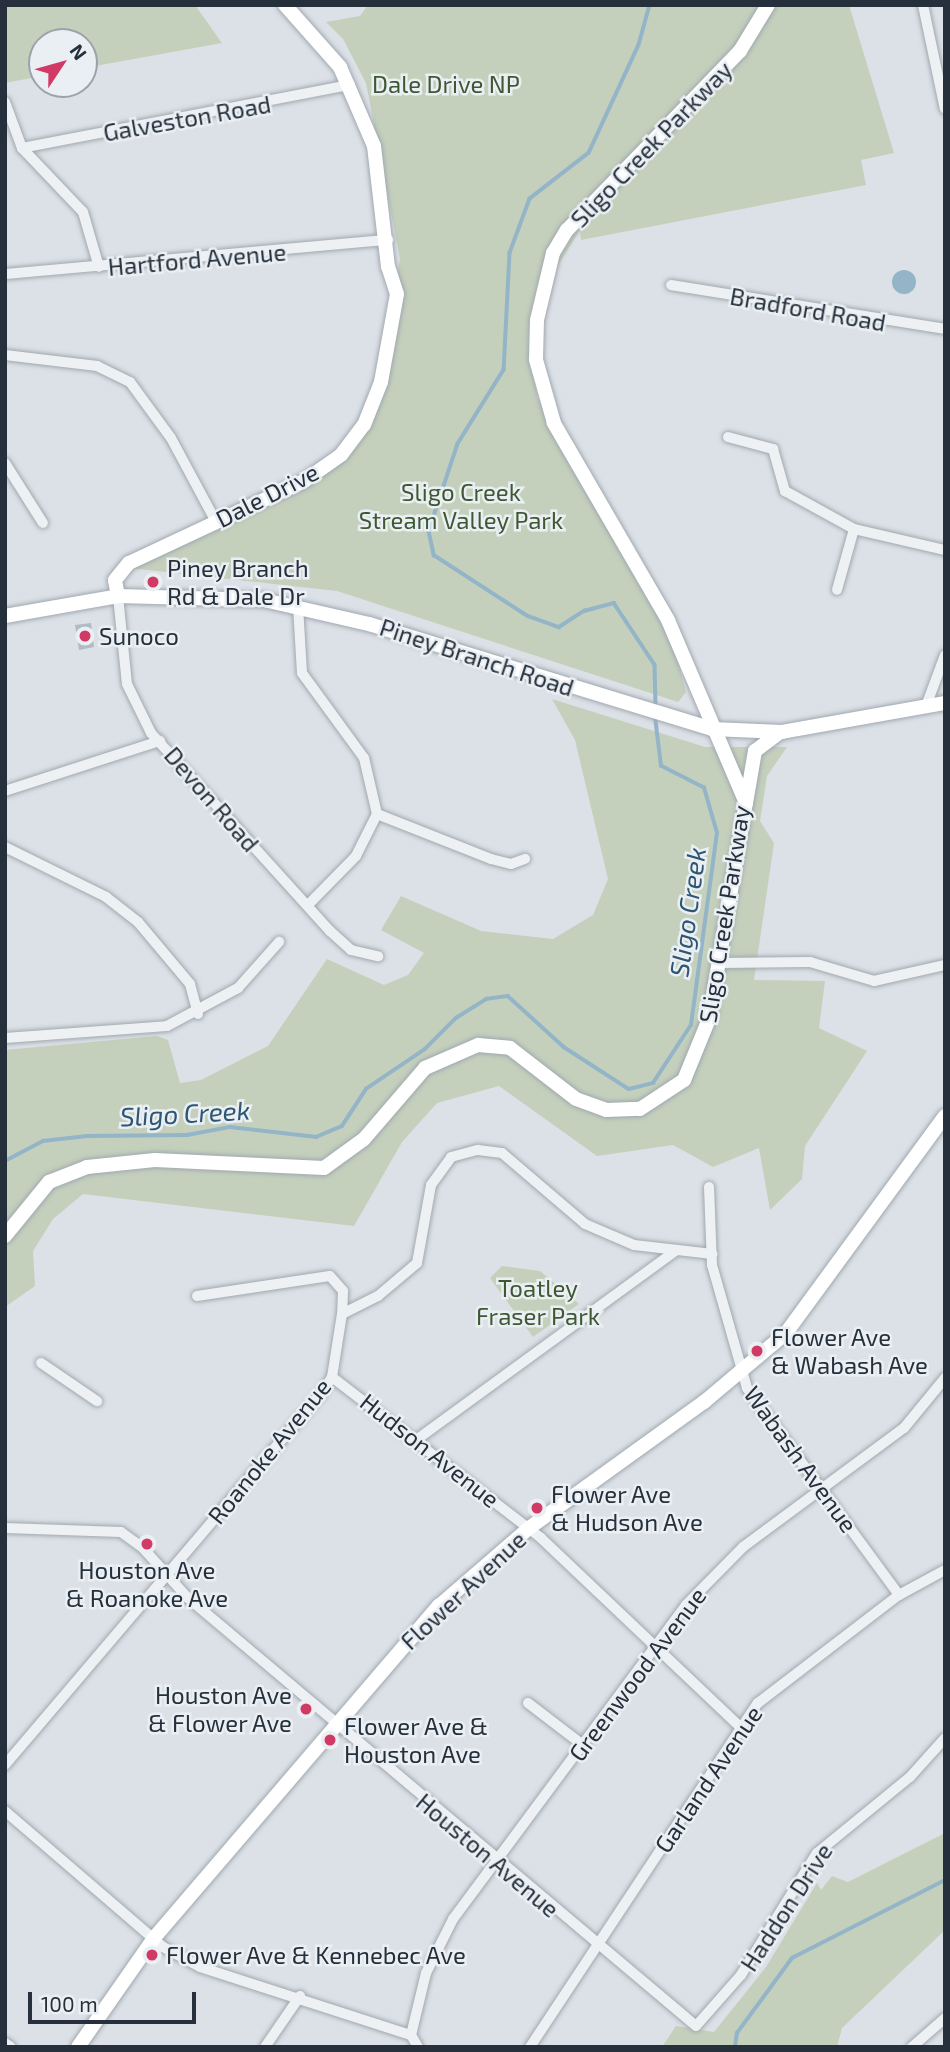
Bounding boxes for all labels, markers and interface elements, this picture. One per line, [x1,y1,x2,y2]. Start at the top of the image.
north arrow [28,28,98,98]
text: N [65,39,92,64]
street label: Sligo Creek Parkway [564,55,738,233]
park label: Dale Drive NP [372,70,520,98]
street label: Galveston Road [101,89,273,147]
street label: Hartford Avenue [106,237,288,281]
street label: Bradford Road [728,281,888,337]
street label: Dale Drive [211,457,323,533]
park label: Sligo Creek Stream Valley Park [358,478,564,534]
place label: Piney Branch Rd & Dale Dr [167,554,309,610]
marker: Piney Branch Rd & Dale Dr [145,574,161,590]
street label: Piney Branch Road [376,612,578,702]
place label: Sunoco [99,622,179,650]
marker: Sunoco [77,628,93,644]
street label: Devon Road [159,741,265,857]
street label: Sligo Creek Parkway [693,803,755,1025]
water label: Sligo Creek [662,845,712,979]
water label: Sligo Creek [119,1094,251,1132]
park label: Toatley Fraser Park [476,1274,600,1330]
place label: Flower Ave & Wabash Ave [771,1323,929,1379]
marker: Flower Ave & Wabash Ave [749,1343,765,1359]
street label: Roanoke Avenue [201,1372,337,1530]
street label: Wabash Avenue [738,1380,864,1538]
street label: Hudson Avenue [355,1387,505,1513]
place label: Flower Ave & Hudson Ave [551,1480,703,1536]
marker: Flower Ave & Hudson Ave [529,1500,545,1516]
street label: Flower Avenue [394,1524,532,1656]
marker: Houston Ave & Roanoke Ave [139,1536,155,1552]
place label: Houston Ave & Roanoke Ave [66,1556,228,1612]
street label: Greenwood Avenue [562,1581,712,1767]
place label: Houston Ave & Flower Ave [147,1681,292,1737]
street label: Garland Avenue [648,1700,768,1858]
marker: Houston Ave & Flower Ave [298,1701,314,1717]
place label: Flower Ave & Houston Ave [344,1712,489,1768]
marker: Flower Ave & Houston Ave [322,1732,338,1748]
street label: Houston Avenue [411,1787,565,1923]
street label: Haddon Drive [734,1838,838,1976]
place label: Flower Ave & Kennebec Ave [166,1941,467,1969]
marker: Flower Ave & Kennebec Ave [144,1947,160,1963]
scale bar [32,1979,200,2023]
text: 100 m [41,1991,98,2016]

